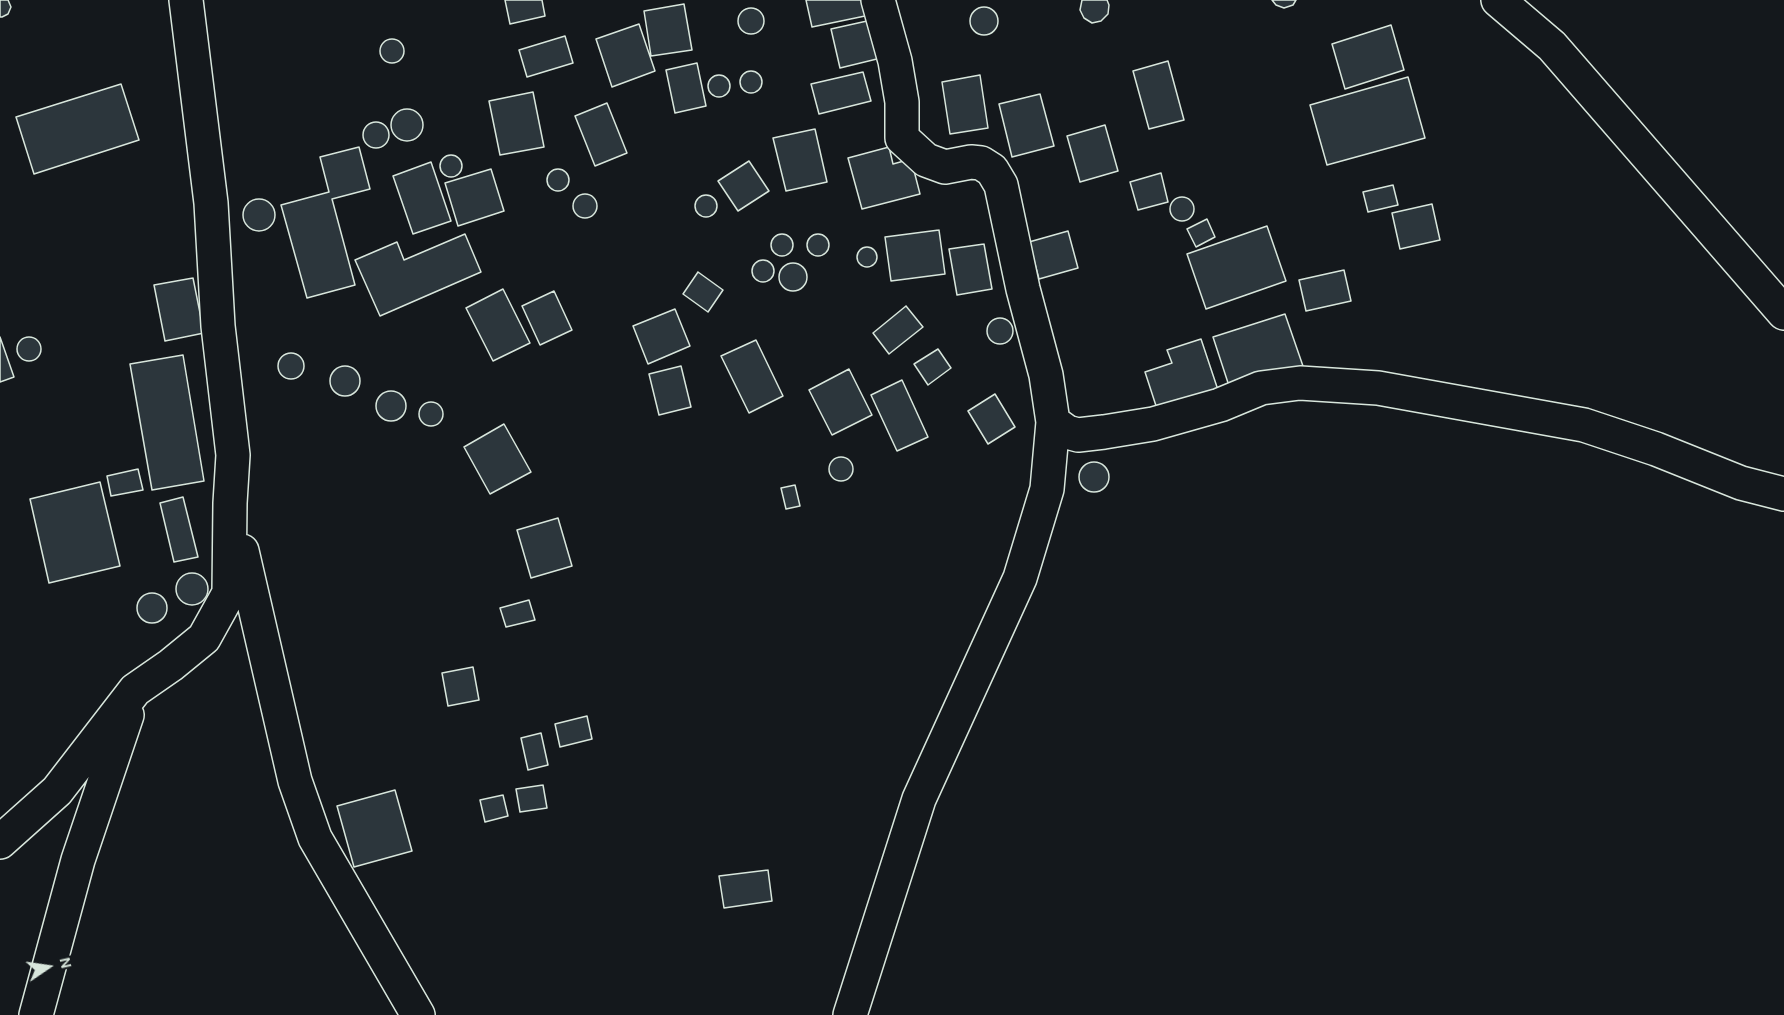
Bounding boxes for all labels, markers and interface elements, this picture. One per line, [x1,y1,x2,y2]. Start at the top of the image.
north arrow [18,937,78,997]
text: N [55,955,77,971]

